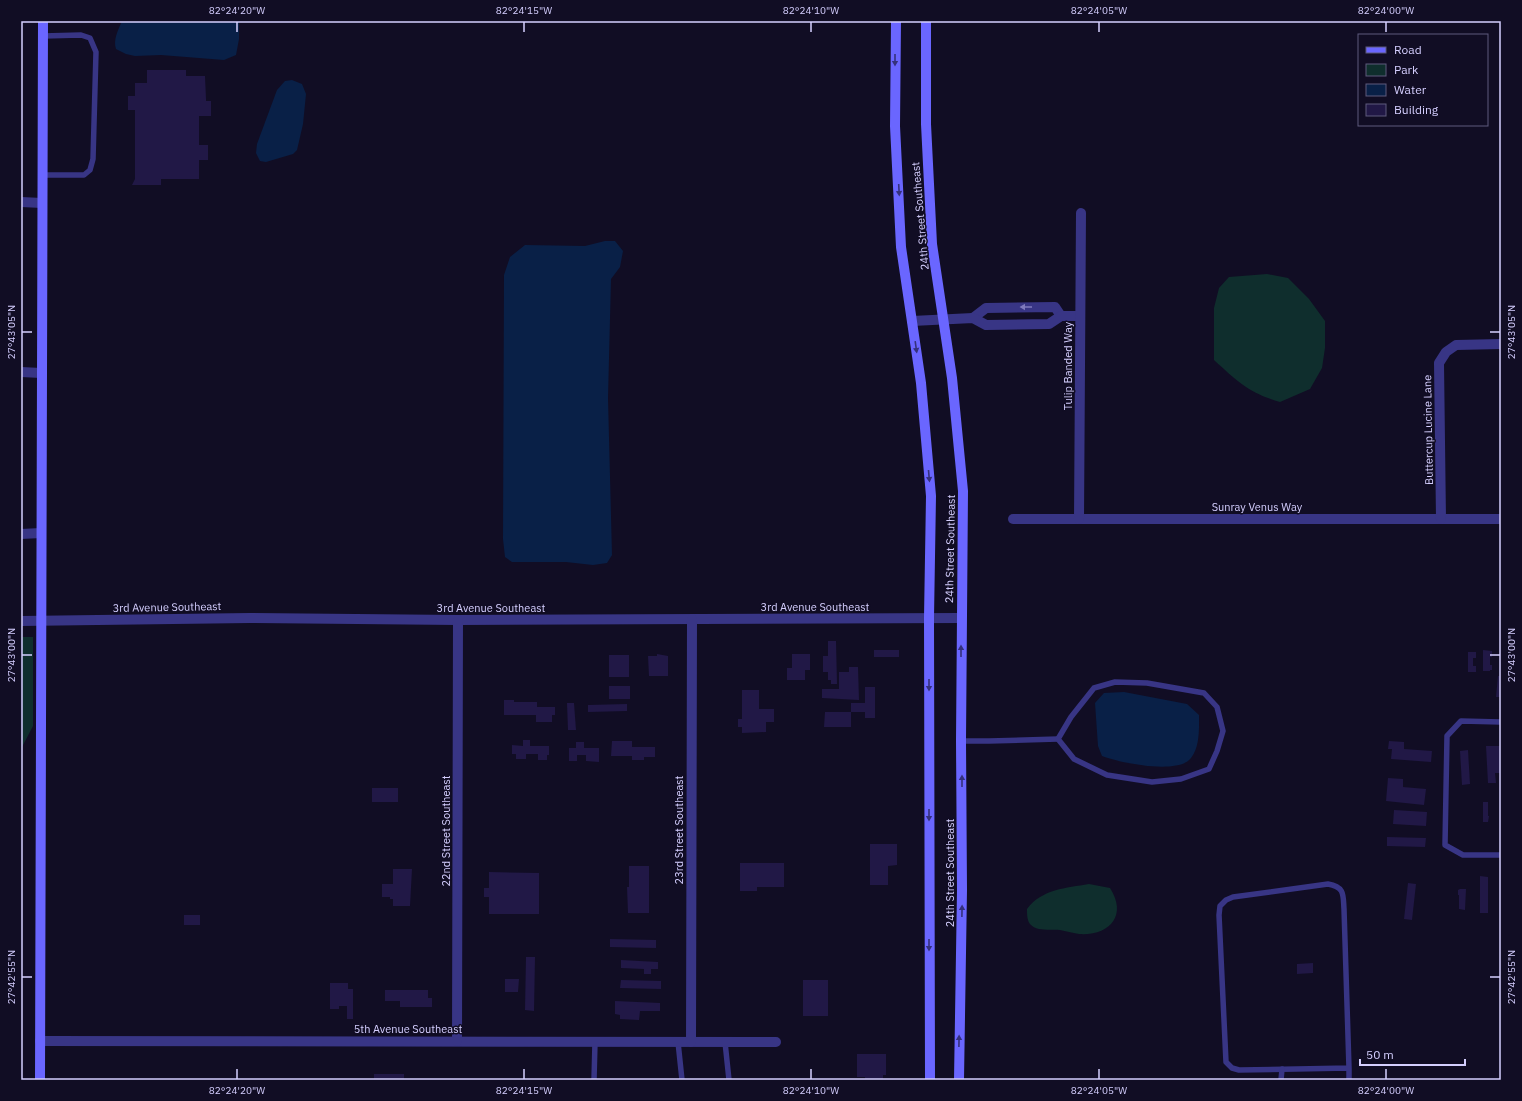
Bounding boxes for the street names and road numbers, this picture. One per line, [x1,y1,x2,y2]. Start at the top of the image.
street label: 24th Street Southeast [908,161,932,271]
street label: Tulip Banded Way [1061,321,1075,410]
street label: Buttercup Lucine Lane [1420,375,1436,485]
street label: 24th Street Southeast [942,494,958,603]
street label: Sunray Venus Way [1212,500,1303,514]
street label: 3rd Avenue Southeast [112,599,222,615]
street label: 3rd Avenue Southeast [761,600,870,614]
street label: 3rd Avenue Southeast [437,601,546,615]
street label: 22nd Street Southeast [439,775,453,887]
street label: 23rd Street Southeast [672,775,686,884]
street label: 24th Street Southeast [943,819,957,927]
street label: 5th Avenue Southeast [354,1022,462,1036]

